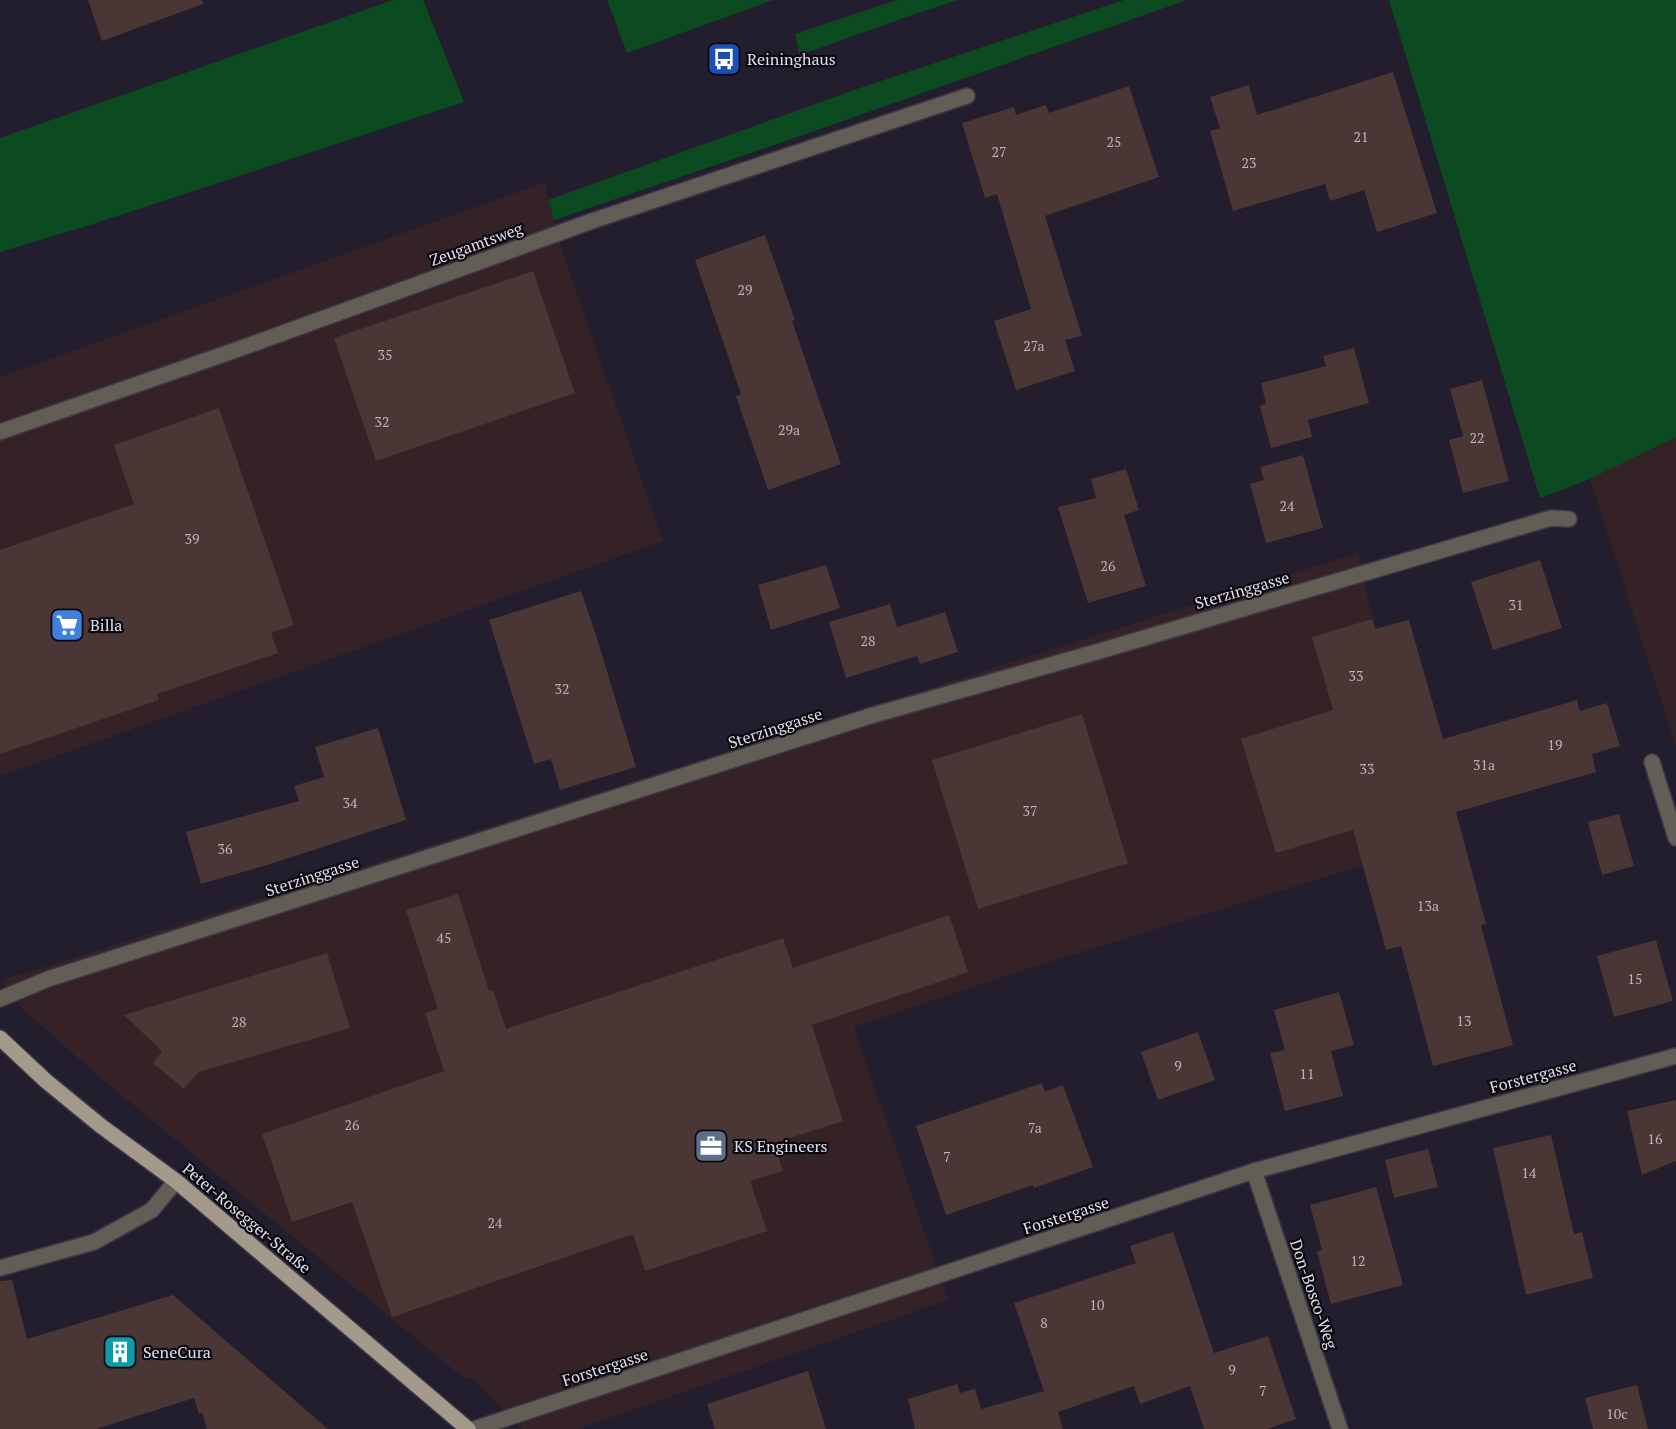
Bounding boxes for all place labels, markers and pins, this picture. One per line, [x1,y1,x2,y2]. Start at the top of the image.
bus stop icon: Reininghaus [706,41,742,77]
place label: Reininghaus [747,48,836,70]
supermarket icon: Billa [49,607,85,643]
place label: Billa [90,614,122,636]
office icon: KS Engineers [693,1128,729,1164]
place label: KS Engineers [734,1135,828,1157]
building icon: SeneCura [102,1334,138,1370]
place label: SeneCura [143,1341,211,1363]

